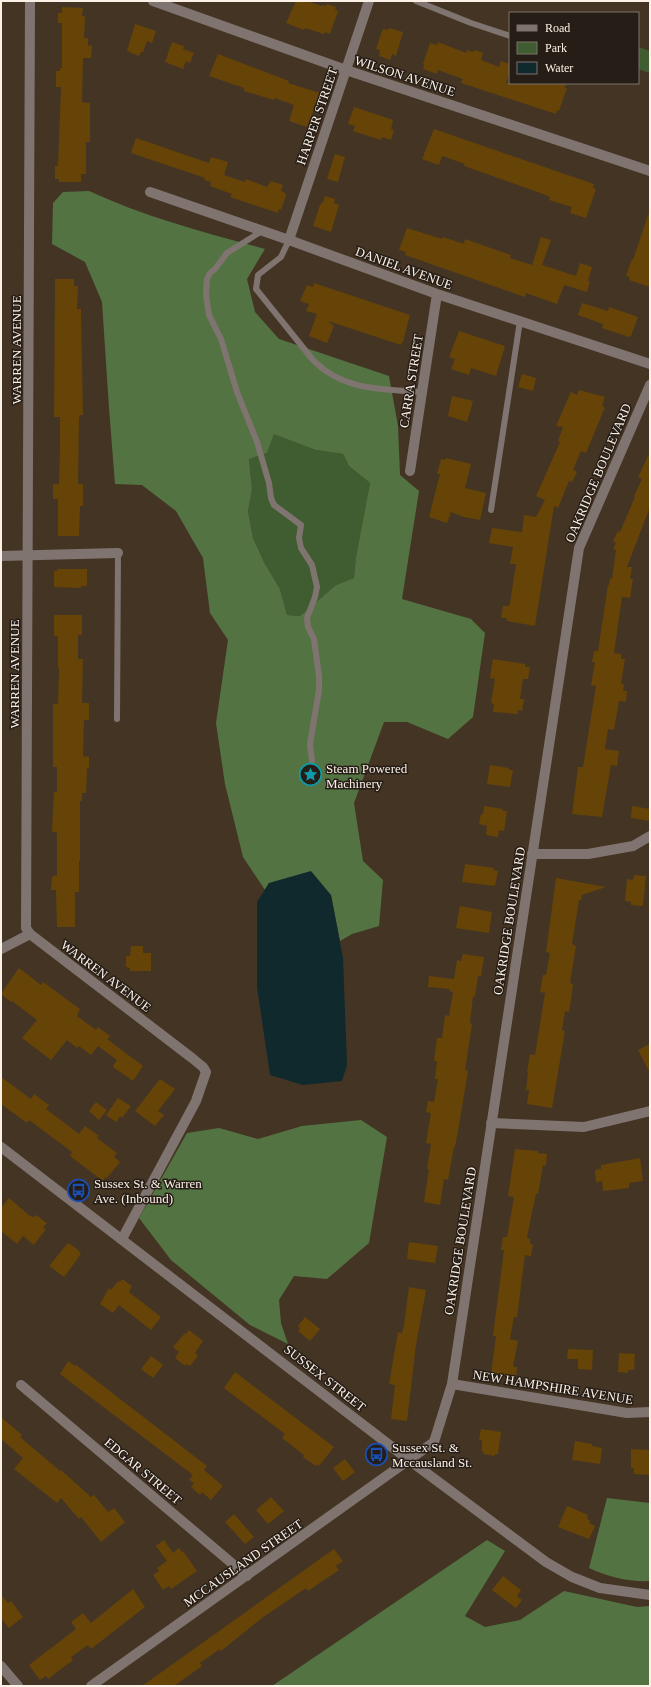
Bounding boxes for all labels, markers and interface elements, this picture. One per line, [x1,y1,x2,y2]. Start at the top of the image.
legend [509,12,639,84]
text: Road [545,21,570,35]
text: Park [545,41,567,55]
street label: WILSON AVENUE [353,53,457,99]
text: Water [545,61,573,75]
street label: HARPER STREET [293,65,341,167]
street label: DANIEL AVENUE [353,243,455,293]
street label: WARREN AVENUE [9,295,24,405]
street label: CARRA STREET [396,333,426,429]
street label: OAKRIDGE BOULEVARD [562,401,634,545]
street label: WARREN AVENUE [7,619,22,729]
place label: Steam Powered Machinery [326,761,408,791]
place icon: Steam Powered Machinery [297,762,323,788]
street label: OAKRIDGE BOULEVARD [490,846,528,996]
street label: WARREN AVENUE [58,937,154,1015]
street label: OAKRIDGE BOULEVARD [441,1166,479,1316]
place label: Sussex St. & Warren Ave. (Inbound) [94,1176,202,1206]
bus stop icon: Sussex St. & Warren Ave. (Inbound) [65,1177,91,1203]
street label: SUSSEX STREET [281,1342,369,1415]
street label: NEW HAMPSHIRE AVENUE [472,1367,634,1407]
street label: EDGAR STREET [102,1434,185,1508]
place label: Sussex St. & Mccausland St. [392,1440,472,1470]
bus stop icon: Sussex St. & Mccausland St. [364,1441,390,1467]
street label: MCCAUSLAND STREET [181,1516,305,1610]

